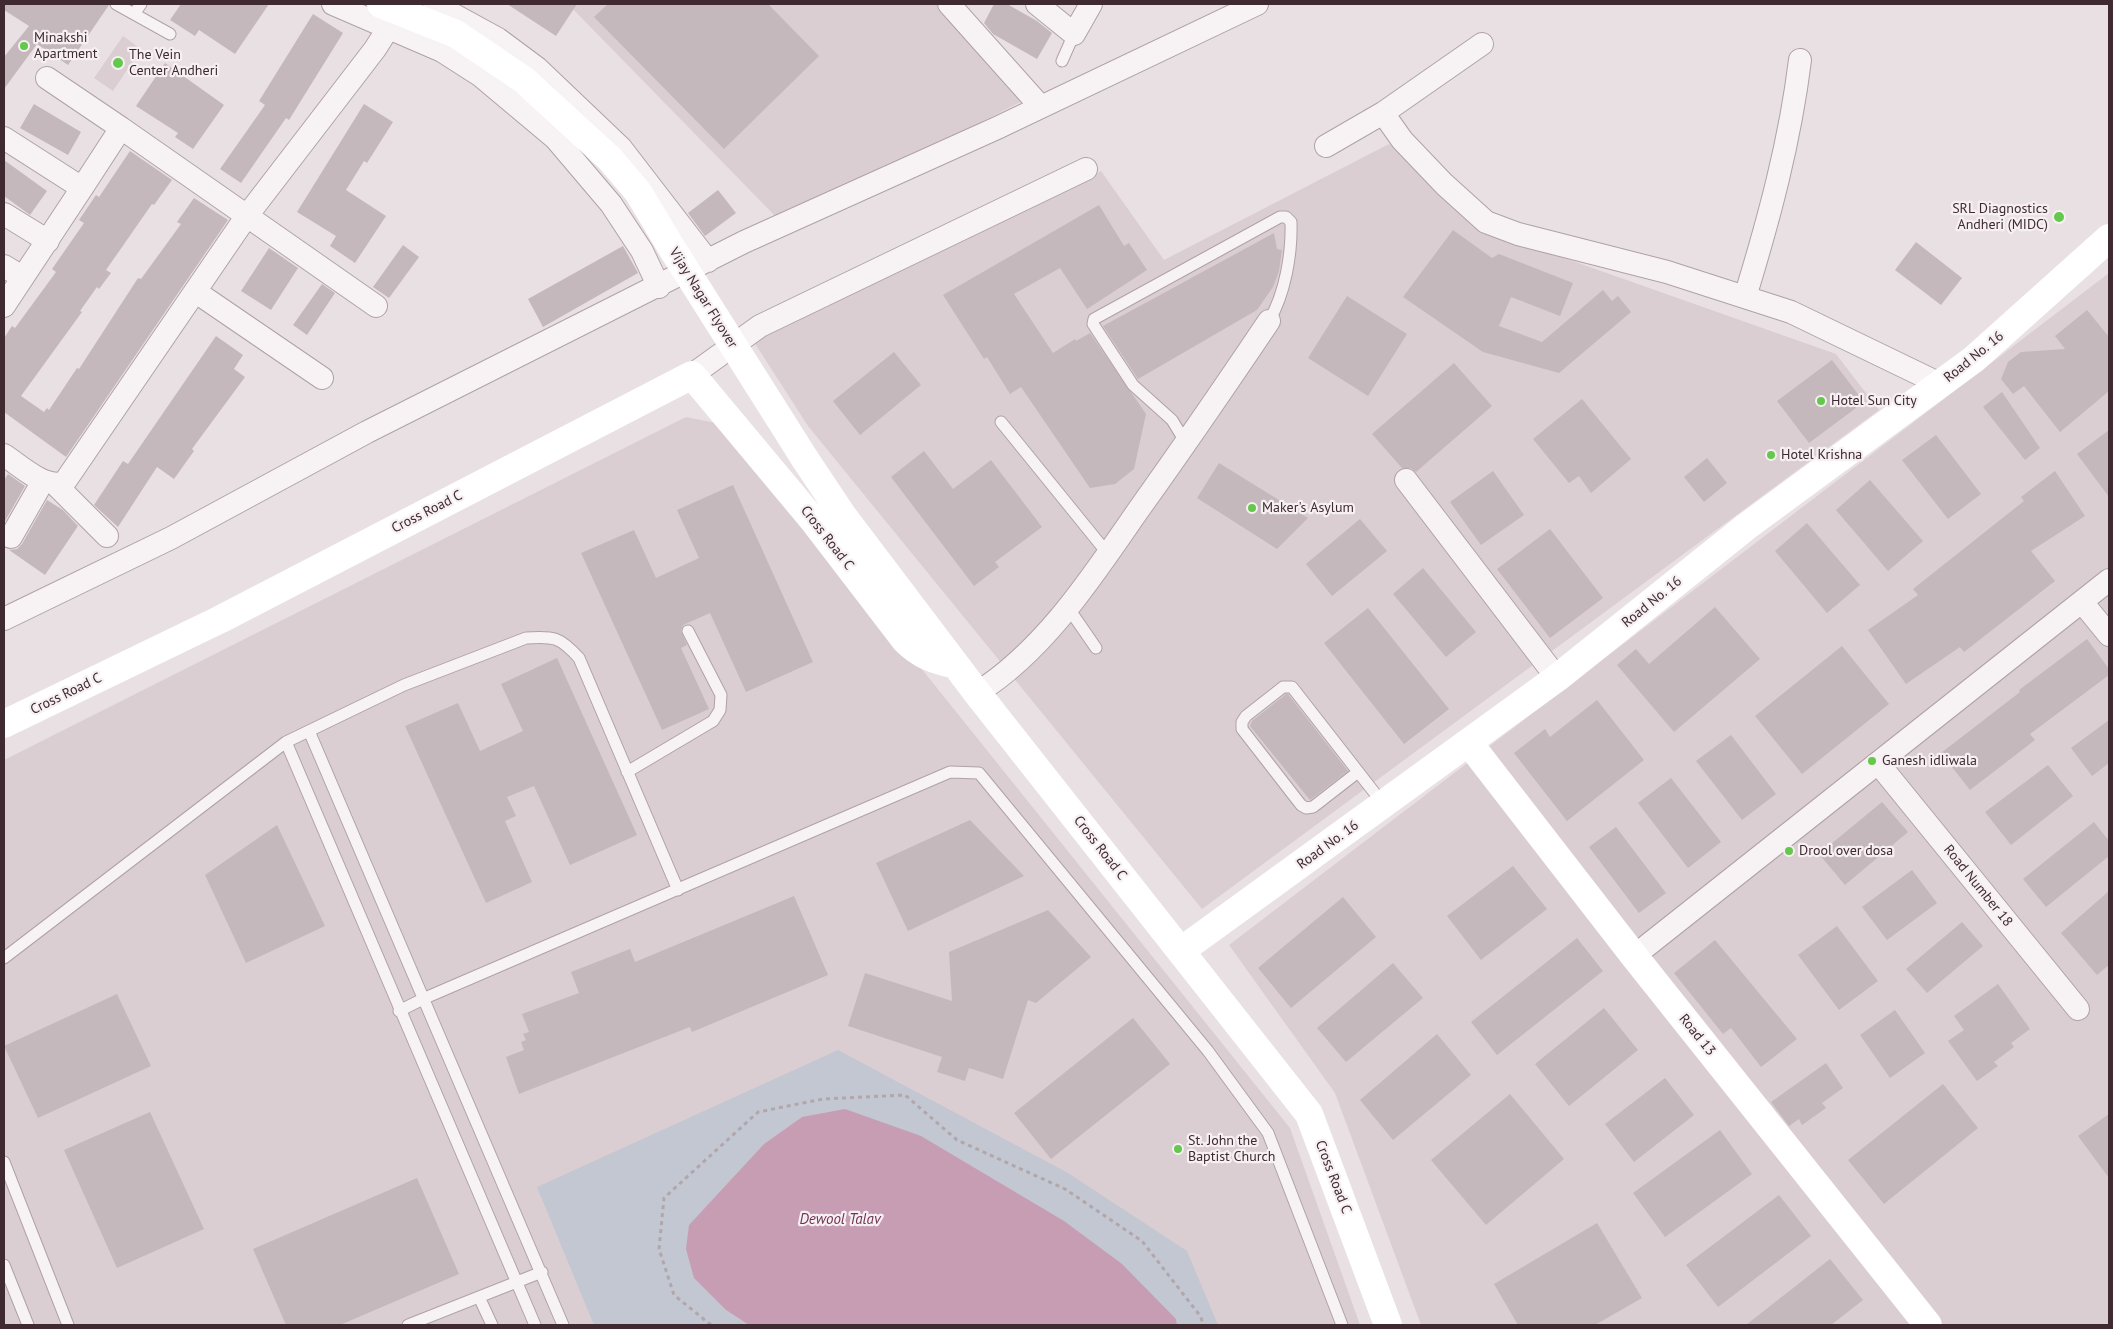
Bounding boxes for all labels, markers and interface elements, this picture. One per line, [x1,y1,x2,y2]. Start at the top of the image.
place label: Minakshi Apartment [34,30,98,62]
marker: Minakshi Apartment [18,40,30,52]
place label: The Vein Center Andheri [129,47,218,80]
marker: The Vein Center Andheri [111,56,125,70]
place label: SRL Diagnostics Andheri (MIDC) [1952,201,2048,233]
marker: SRL Diagnostics Andheri (MIDC) [2052,210,2066,224]
street label: Vijay Nagar Flyover [665,245,741,351]
street label: Road No. 16 [1941,328,2007,386]
place label: Hotel Sun City [1831,393,1917,409]
marker: Hotel Sun City [1815,395,1827,407]
place label: Hotel Krishna [1781,447,1862,463]
marker: Hotel Krishna [1765,449,1777,461]
street label: Cross Road C [389,487,465,537]
place label: Maker's Asylum [1262,500,1354,516]
marker: Maker's Asylum [1246,502,1258,514]
street label: Cross Road C [797,503,857,573]
street label: Road No. 16 [1619,573,1685,631]
street label: Cross Road C [28,670,104,718]
place label: Ganesh idliwala [1882,753,1977,769]
marker: Ganesh idliwala [1866,755,1878,767]
street label: Cross Road C [1070,813,1130,883]
street label: Road No. 16 [1294,817,1362,873]
street label: Road Number 18 [1940,842,2016,930]
place label: Drool over dosa [1799,843,1893,859]
marker: Drool over dosa [1783,845,1795,857]
street label: Road 13 [1675,1011,1719,1059]
place label: St. John the Baptist Church [1188,1133,1275,1166]
street label: Cross Road C [1311,1138,1355,1216]
marker: St. John the Baptist Church [1172,1143,1184,1155]
water label: Dewool Talav [799,1211,881,1229]

